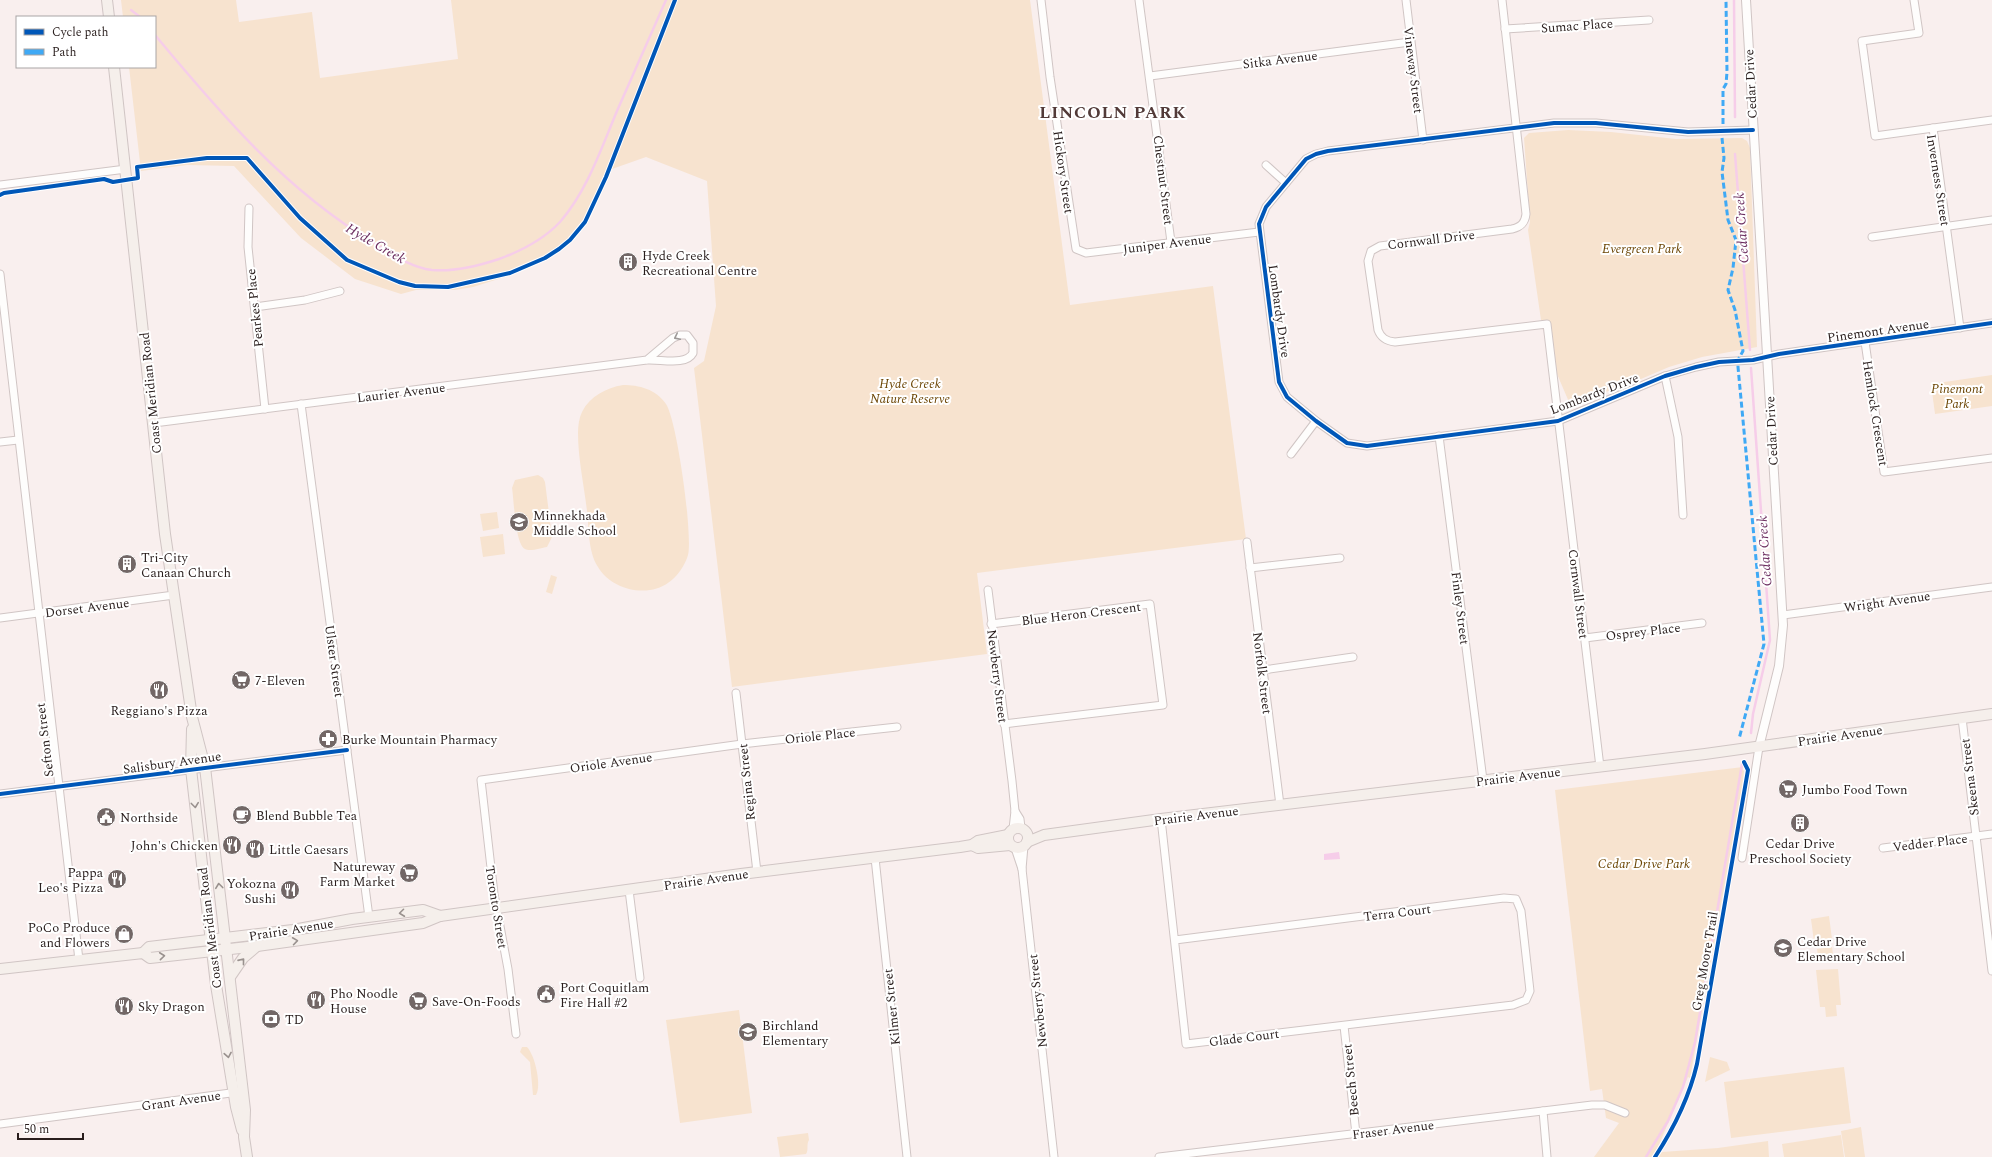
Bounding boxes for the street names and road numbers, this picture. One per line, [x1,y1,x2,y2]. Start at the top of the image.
street label: Sumac Place [1540,14,1614,38]
street label: Vineway Street [1398,26,1428,115]
street label: Sitka Avenue [1242,45,1319,74]
street label: Cedar Drive [1739,49,1763,119]
street label: Hickory Street [1047,129,1079,215]
street label: Inverness Street [1921,133,1955,228]
street label: Chestnut Street [1148,134,1178,227]
street label: Cornwall Drive [1386,225,1476,255]
street label: Juniper Avenue [1122,229,1212,259]
street label: Lombardy Drive [1263,263,1295,359]
street label: Pearkes Place [241,268,269,348]
street label: Pinemont Avenue [1826,314,1930,348]
street label: Coast Meridian Road [135,331,167,455]
street label: Hemlock Crescent [1857,359,1893,468]
street label: Lombardy Drive [1547,368,1642,420]
street label: Laurier Avenue [356,378,446,408]
street label: Cedar Drive [1760,396,1784,466]
street label: Cornwall Street [1563,548,1593,640]
street label: Finley Street [1446,571,1474,646]
street label: Wright Avenue [1843,586,1932,618]
street label: Dorset Avenue [44,593,130,623]
street label: Blue Heron Crescent [1020,597,1142,631]
street label: Osprey Place [1604,617,1682,647]
street label: Ulster Street [319,624,349,699]
street label: Newberry Street [981,628,1013,724]
street label: Norfolk Street [1247,631,1277,716]
street label: Sefton Street [30,701,59,778]
street label: Prairie Avenue [1796,720,1884,752]
street label: Oriole Place [784,722,857,750]
street label: Skeena Street [1955,737,1985,817]
street label: Regina Street [733,742,761,821]
street label: Salisbury Avenue [122,746,223,780]
street label: Oriole Avenue [569,747,654,779]
street label: Prairie Avenue [1474,762,1562,792]
street label: Prairie Avenue [1152,801,1240,831]
street label: Vedder Place [1891,828,1969,858]
street label: Toronto Street [480,864,513,951]
street label: Prairie Avenue [662,864,750,896]
street label: Coast Meridian Road [193,866,227,990]
street label: Terra Court [1362,899,1432,927]
street label: Greg Moore Trail [1686,910,1724,1013]
street label: Prairie Avenue [247,913,335,947]
street label: Newberry Street [1023,953,1053,1049]
street label: Kilmer Street [878,967,906,1046]
street label: Glade Court [1208,1024,1281,1052]
street label: Beech Street [1337,1042,1365,1117]
street label: Grant Avenue [140,1086,222,1116]
street label: Fraser Avenue [1351,1115,1435,1145]

